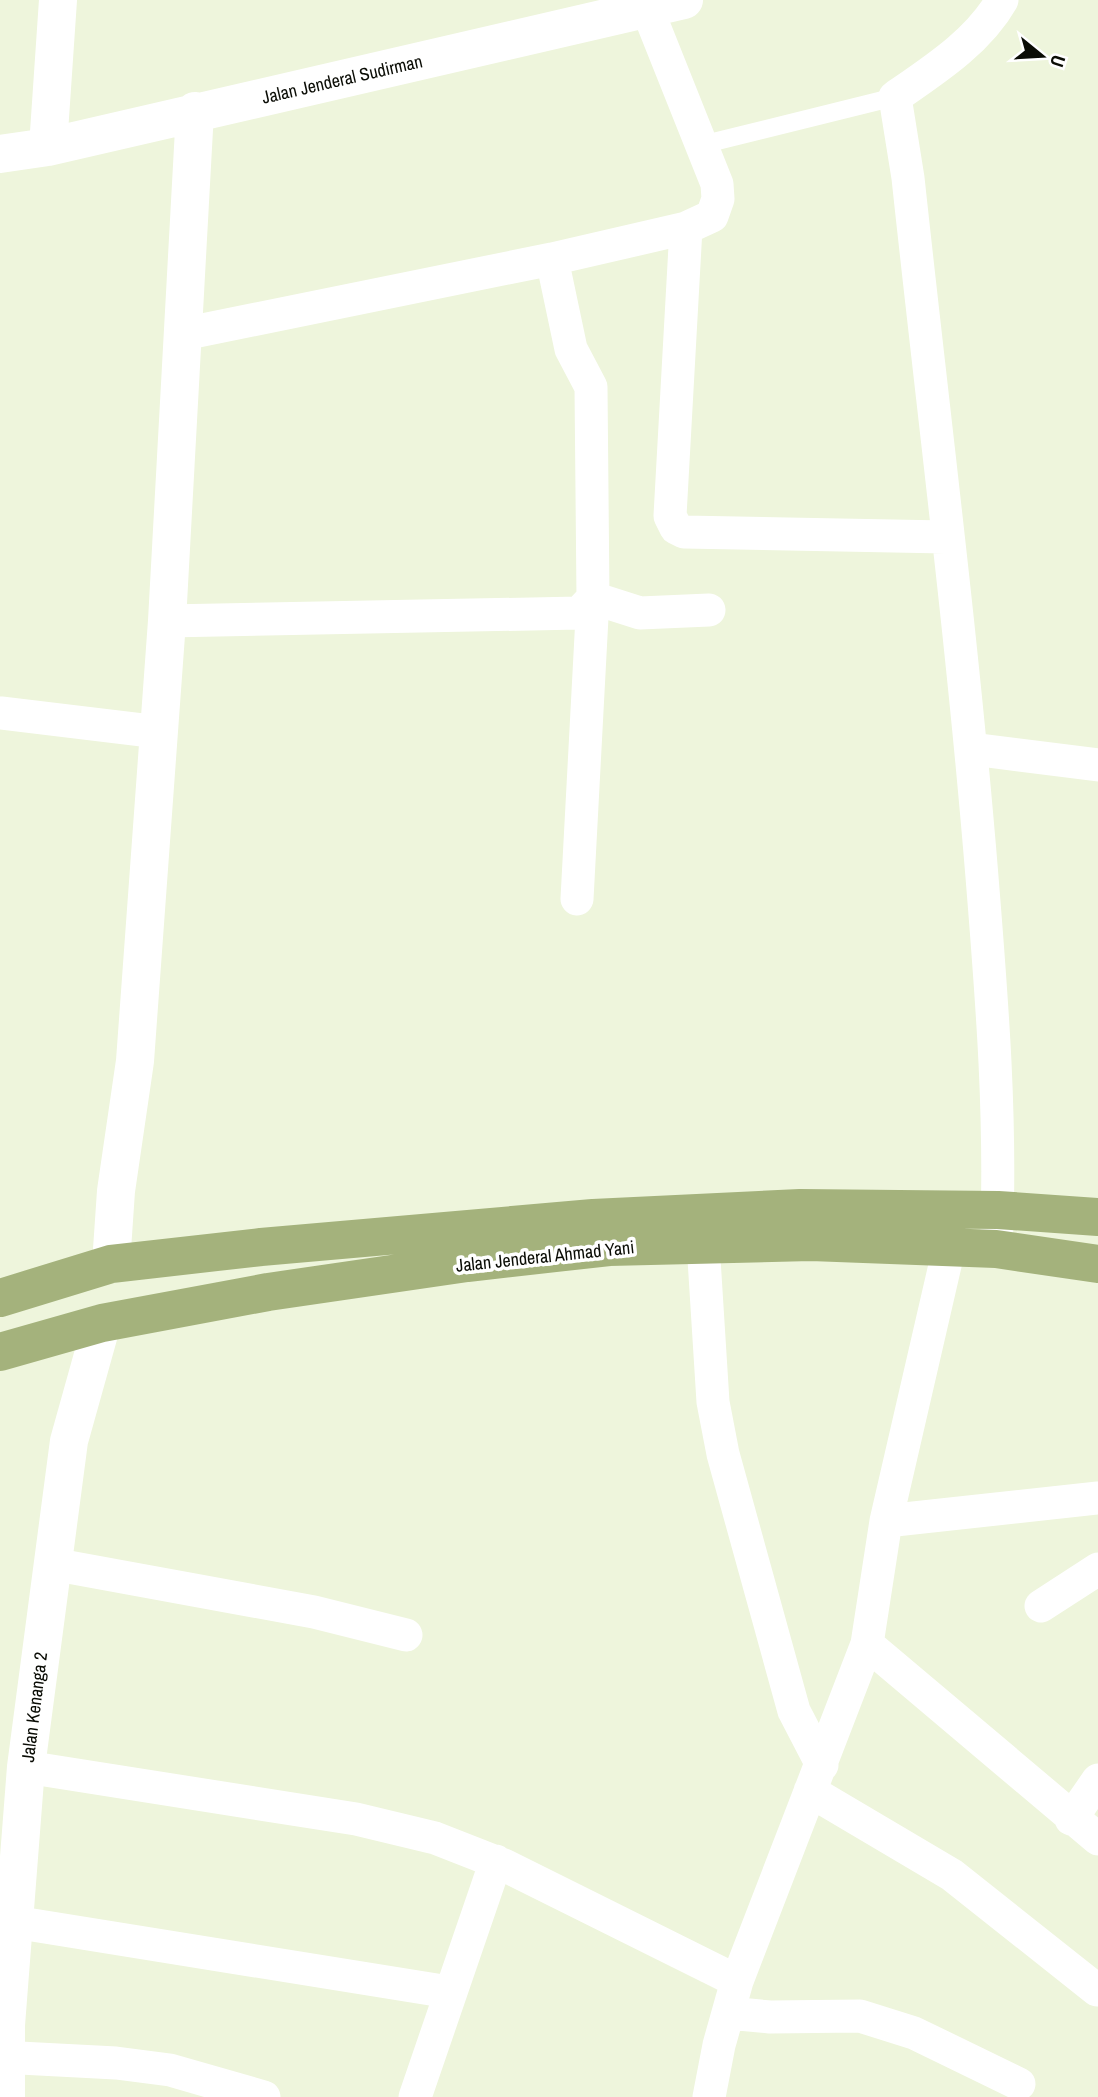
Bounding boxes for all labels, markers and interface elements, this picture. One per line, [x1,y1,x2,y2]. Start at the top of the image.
north arrow [1007,21,1077,91]
street label: Jalan Jenderal Sudirman [259,48,425,110]
text: U [1044,52,1072,71]
street label: Jalan Jenderal Ahmad Yani [455,1234,635,1278]
street label: Jalan Kenanga 2 [15,1650,53,1764]

